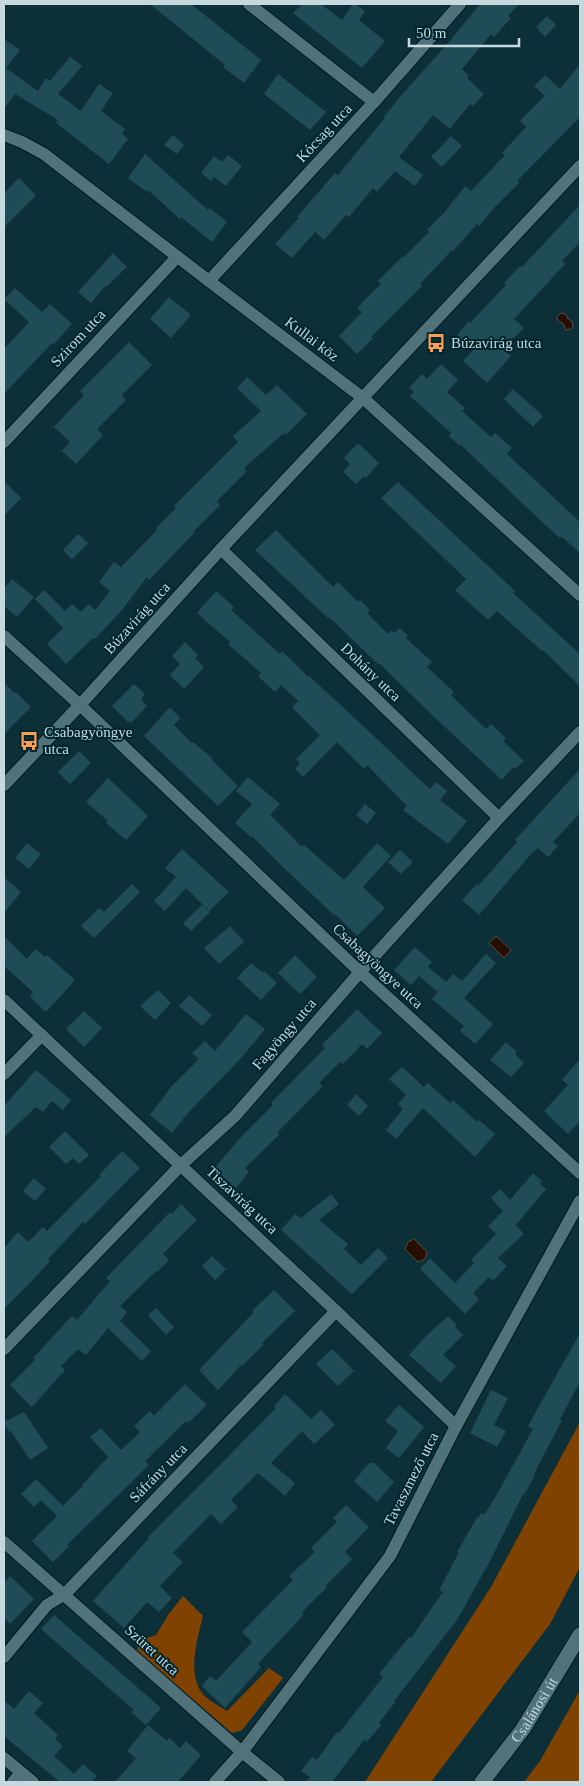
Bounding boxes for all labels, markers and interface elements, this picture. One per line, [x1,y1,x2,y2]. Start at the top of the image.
scale bar [409,15,519,47]
text: 50 m [416,25,447,41]
street label: Kócsag utca [293,100,355,165]
street label: Szirom utca [48,306,109,370]
street label: Kullai köz [282,314,342,365]
bus stop icon: Búzavirág utca [425,332,447,354]
place label: Búzavirág utca [451,335,542,351]
street label: Búzavirág utca [101,579,173,657]
street label: Dohány utca [338,640,404,704]
place label: Csabagyöngye utca [44,724,133,757]
bus stop icon: Csabagyöngye utca [18,730,40,752]
street label: Csabagyöngye utca [330,920,427,1012]
street label: Fagyöngy utca [249,995,319,1073]
street label: Tiszavirág utca [203,1163,281,1237]
street label: Tavaszmező utca [381,1429,442,1528]
street label: Sáfrány utca [126,1440,190,1506]
street label: Szüret utca [122,1622,183,1679]
street label: Csalánosi út [508,1674,561,1746]

